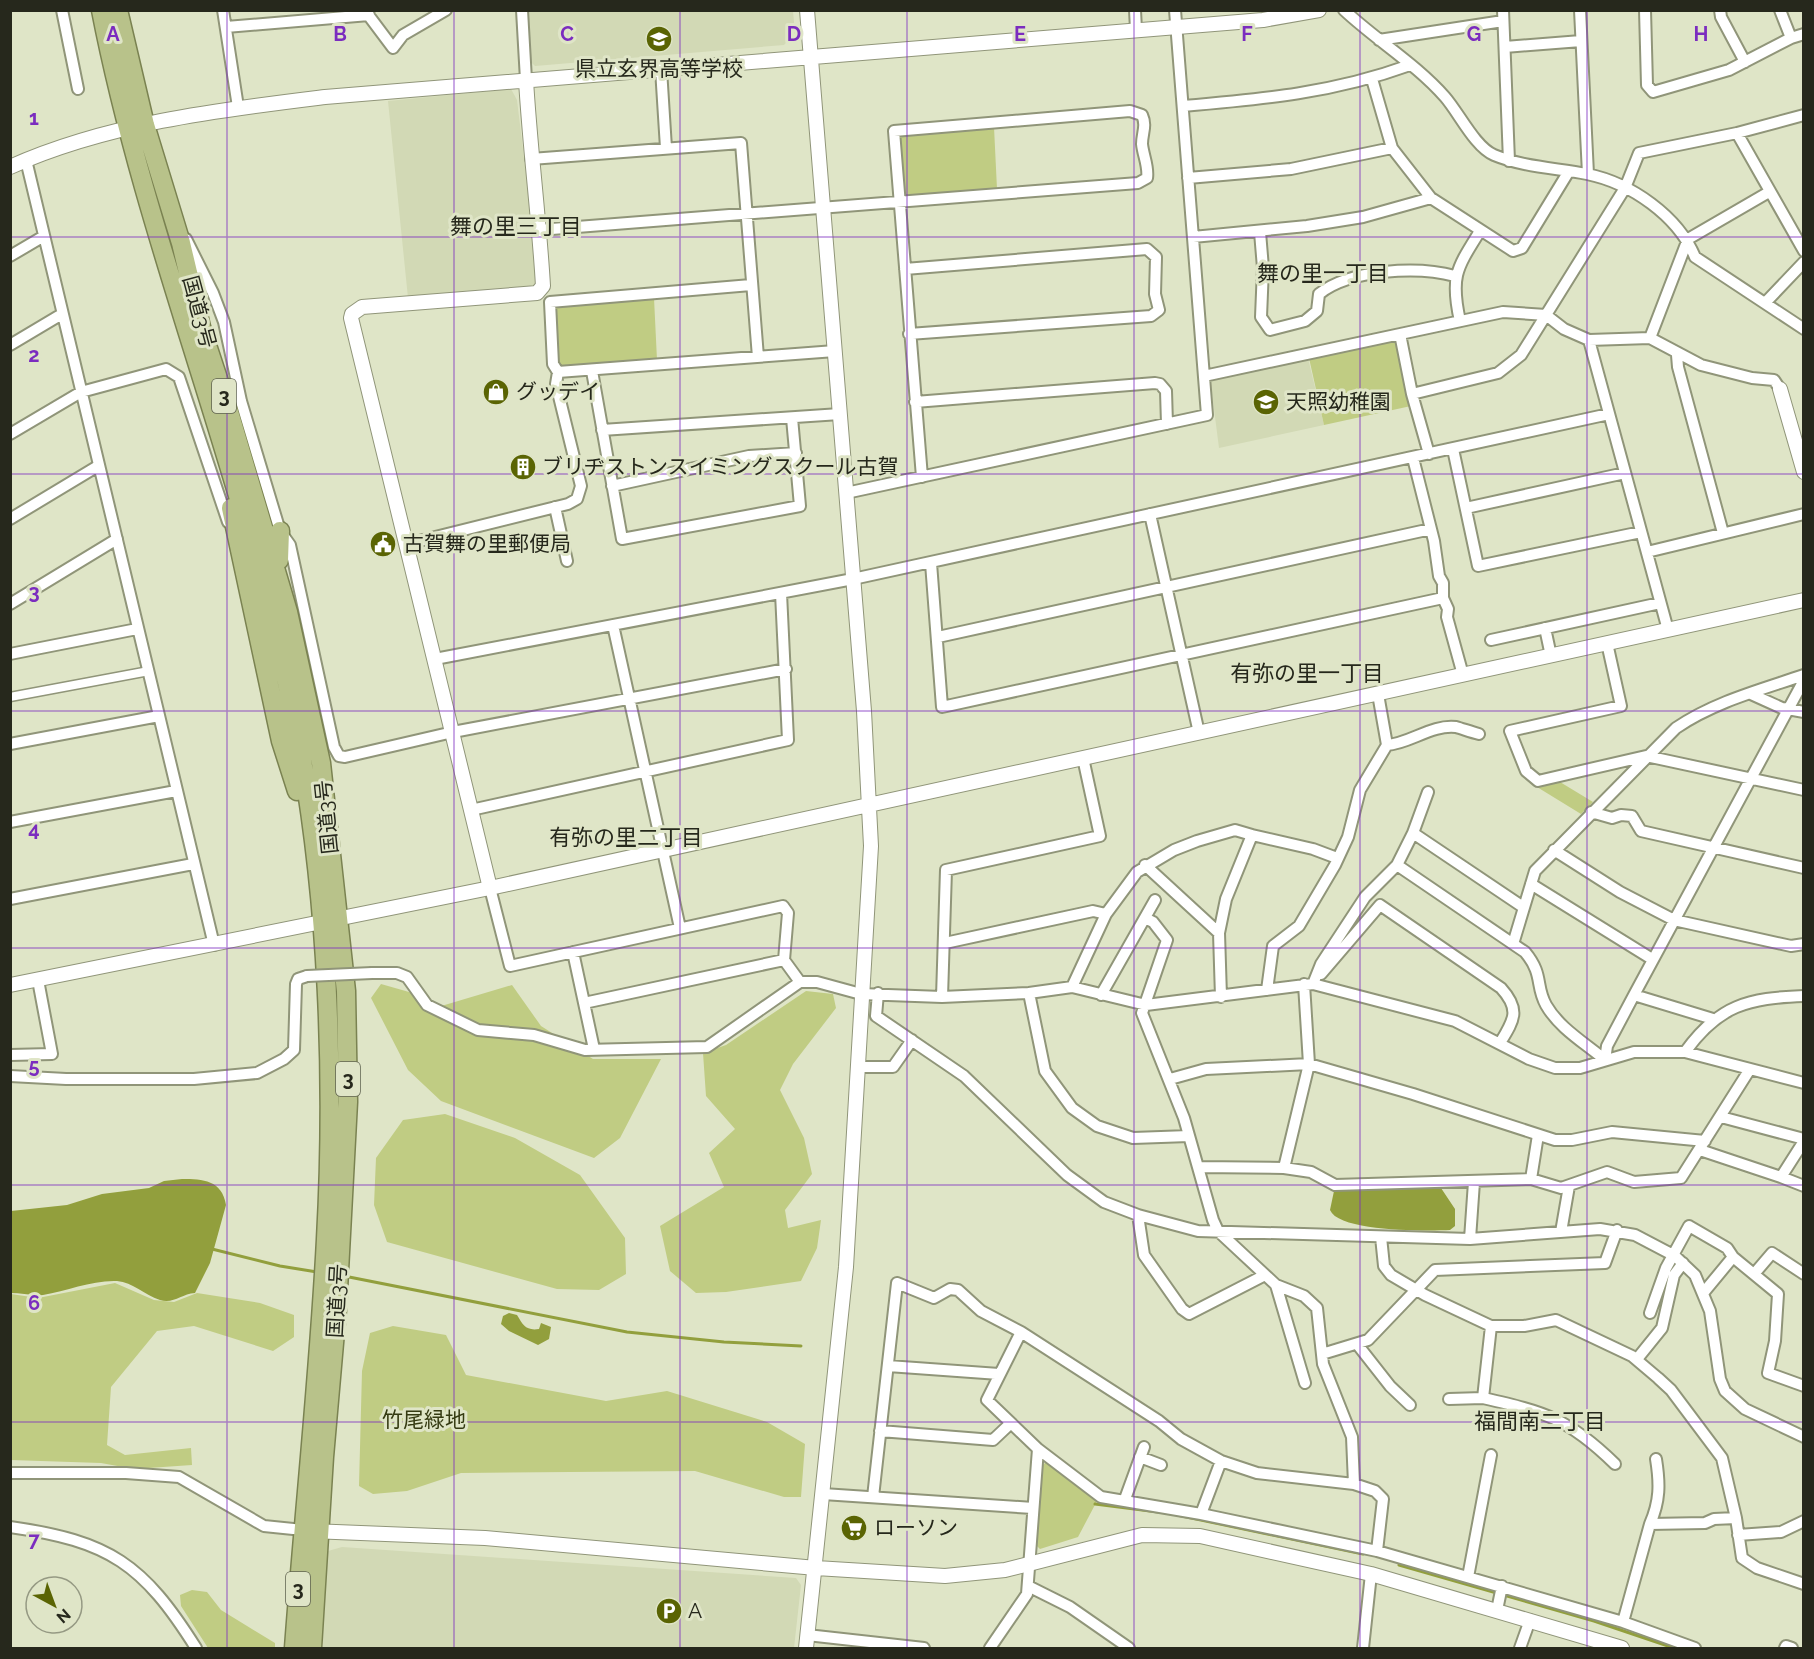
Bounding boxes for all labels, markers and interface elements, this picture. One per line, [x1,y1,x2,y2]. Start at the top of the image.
text: A [106,22,120,46]
text: B [333,22,347,46]
text: C [560,22,574,46]
text: D [787,22,801,46]
text: E [1014,22,1026,46]
text: F [1241,22,1253,46]
text: G [1467,22,1481,46]
text: H [1694,22,1708,46]
school or university icon: 県立玄界高等学校 [644,24,674,54]
place label: 県立玄界高等学校 [575,56,743,81]
text: 1 [29,106,39,130]
district label: 舞の里三丁目 [450,213,582,239]
district label: 舞の里一丁目 [1257,260,1389,286]
street label: 国道3号 [178,273,221,351]
text: 2 [28,343,40,367]
shop icon: グッデイ [481,377,511,407]
road number: 3 [212,379,236,413]
place label: グッデイ [516,379,600,404]
school or university icon: 天照幼稚園 [1251,387,1281,417]
place label: 天照幼稚園 [1286,389,1391,414]
building icon: ブリヂストンスイミングスクール古賀 [508,452,538,482]
place label: ブリヂストンスイミングスクール古賀 [542,454,899,479]
public building icon: 古賀舞の里郵便局 [368,529,398,559]
place label: 古賀舞の里郵便局 [403,531,571,556]
text: 3 [28,580,40,604]
district label: 有弥の里一丁目 [1230,660,1384,686]
street label: 国道3号 [310,779,343,855]
text: 4 [28,817,40,841]
district label: 有弥の里二丁目 [549,824,703,850]
text: 5 [28,1054,40,1078]
road number: 3 [336,1062,360,1096]
street label: 国道3号 [322,1263,351,1339]
text: 6 [28,1291,40,1315]
park label: 竹尾緑地 [382,1407,466,1432]
district label: 福間南二丁目 [1474,1408,1606,1434]
supermarket icon: ローソン [839,1513,869,1543]
place label: ローソン [874,1515,958,1540]
text: 7 [28,1528,40,1552]
road number: 3 [286,1572,310,1606]
north arrow [24,1575,84,1635]
parking icon: A [654,1596,684,1626]
place label: A [688,1598,702,1623]
text: N [53,1605,74,1627]

